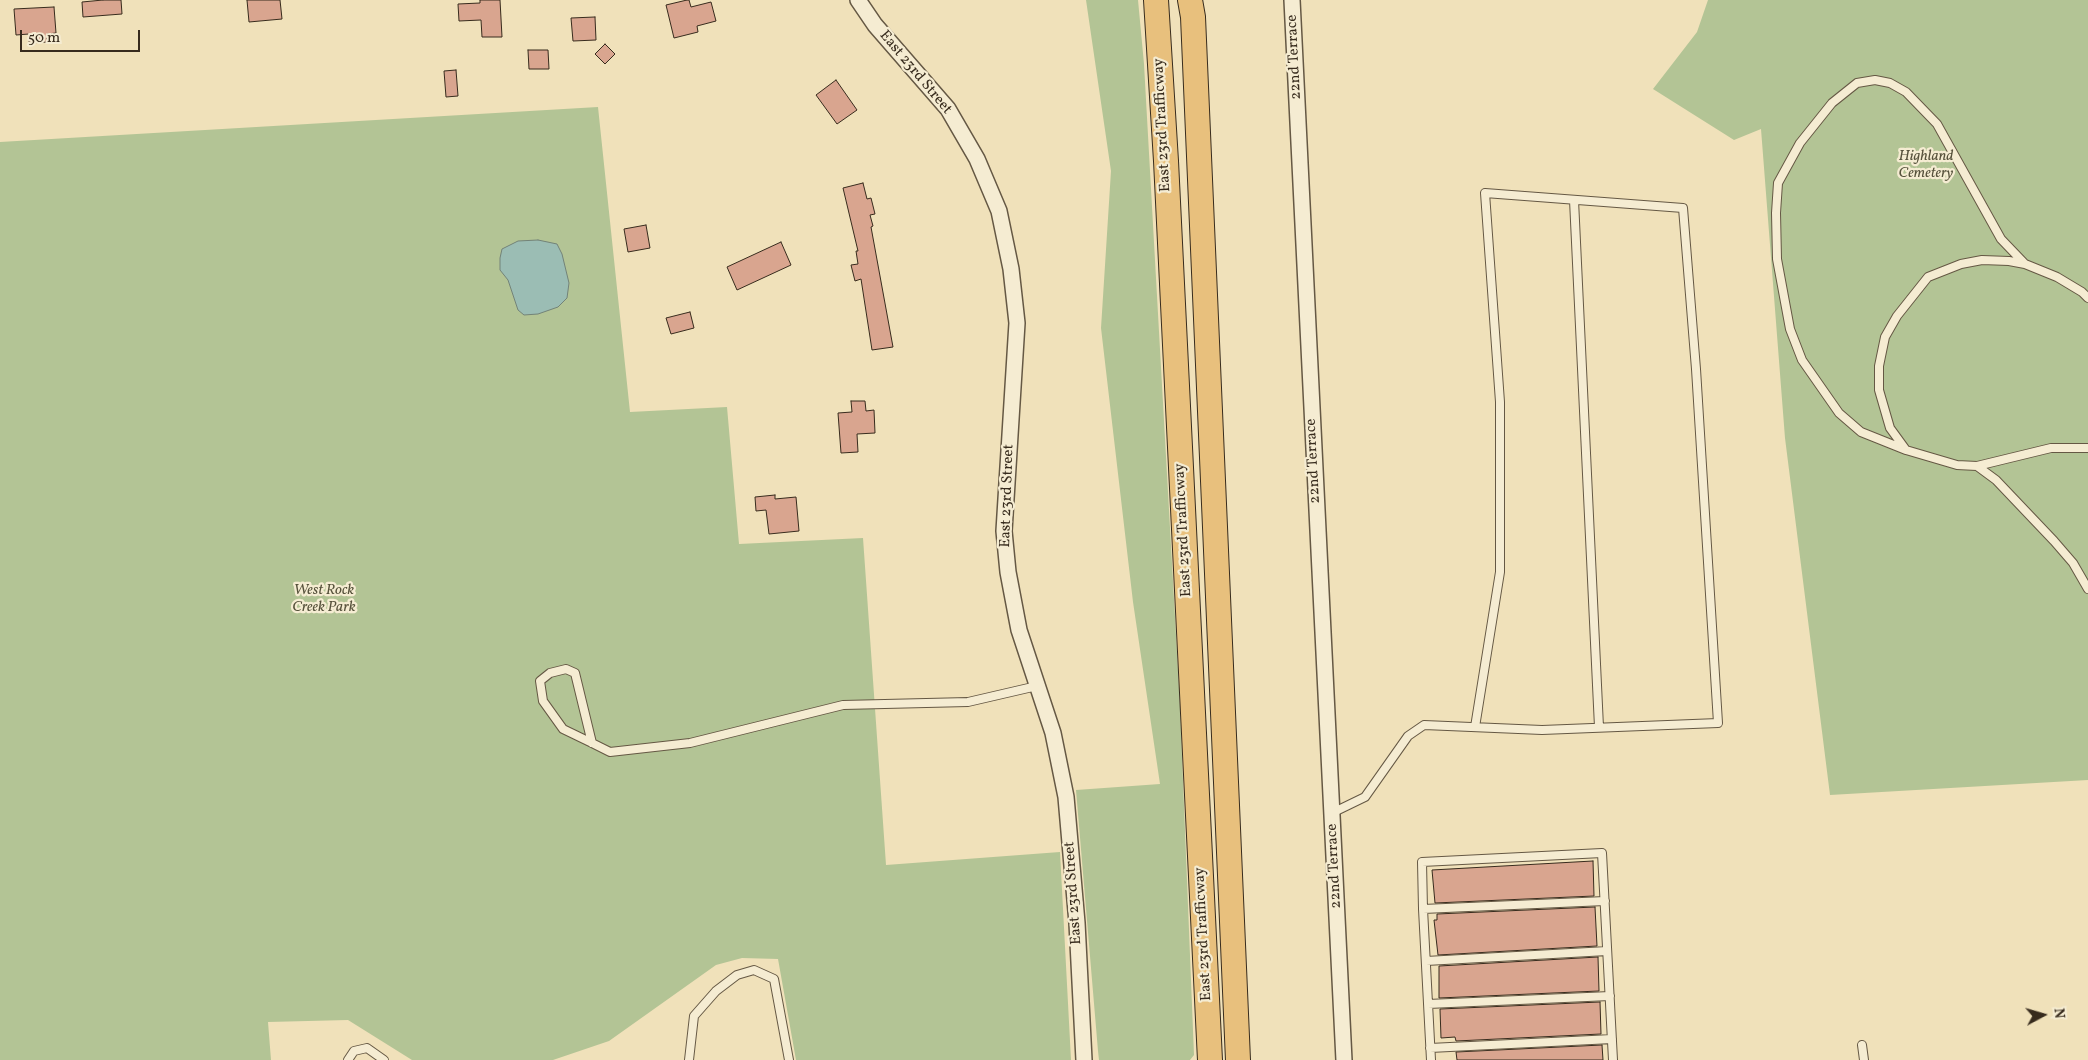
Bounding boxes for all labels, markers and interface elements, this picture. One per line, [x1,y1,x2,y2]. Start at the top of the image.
street label: 22nd Terrace [1284,14,1306,100]
scale bar [22,20,142,52]
text: 50 m [28,28,60,49]
street label: East 23rd Street [875,28,955,118]
street label: East 23rd Trafficway [1151,58,1175,192]
park label: Highland Cemetery [1898,148,1954,183]
street label: 22nd Terrace [1303,418,1325,504]
street label: East 23rd Street [997,444,1019,548]
street label: East 23rd Trafficway [1172,463,1196,597]
park label: West Rock Creek Park [292,582,356,617]
street label: 22nd Terrace [1324,823,1346,909]
street label: East 23rd Street [1061,841,1087,945]
street label: East 23rd Trafficway [1192,867,1216,1001]
north arrow [2018,990,2068,1040]
text: N [2048,1007,2068,1019]

